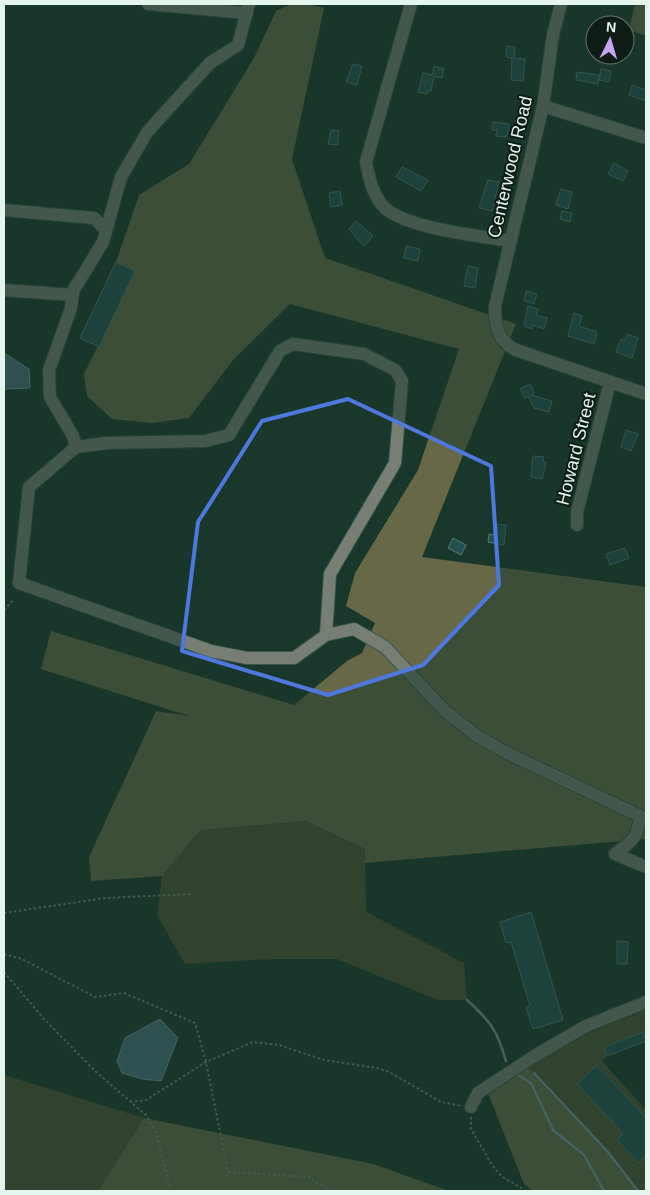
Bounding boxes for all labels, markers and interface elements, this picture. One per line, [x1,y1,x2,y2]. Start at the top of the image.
north arrow [585,15,635,65]
text: N [605,19,617,35]
street label: Centerwood Road [484,94,536,240]
street label: Howard Street [552,391,600,507]

